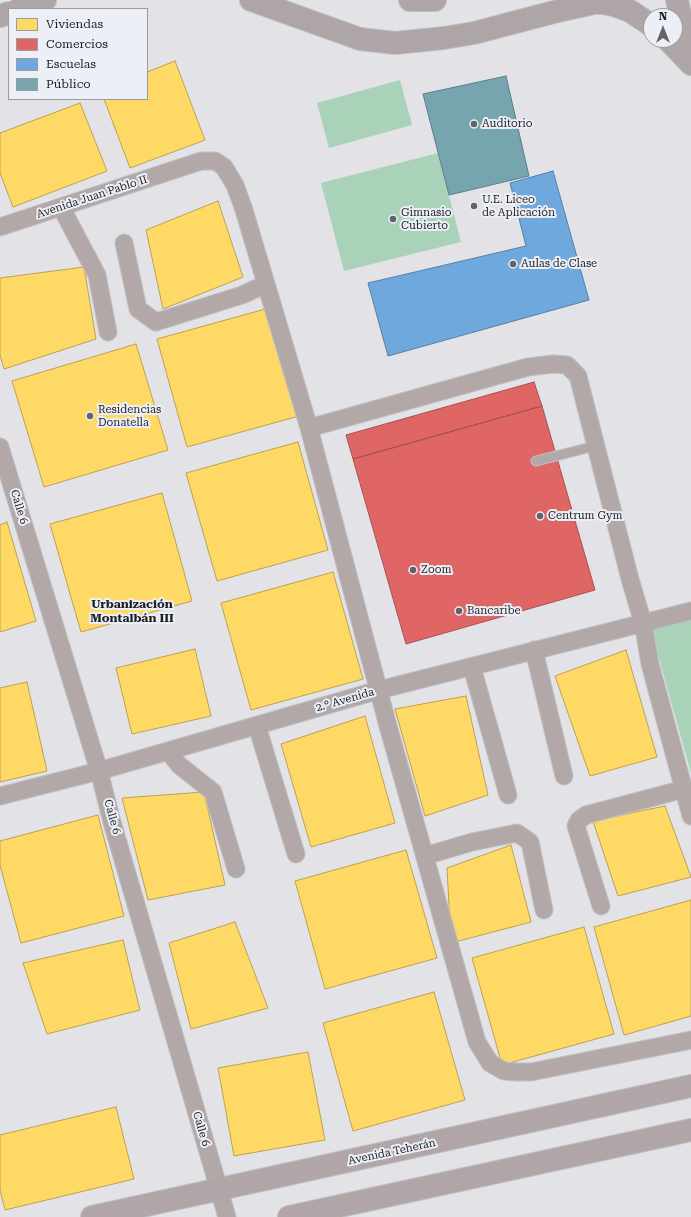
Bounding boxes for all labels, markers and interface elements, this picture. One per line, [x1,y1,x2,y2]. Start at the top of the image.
legend [8,8,148,100]
north arrow [643,8,683,48]
text: N [659,10,667,23]
text: Viviendas [46,17,103,31]
text: Comercios [46,37,108,51]
text: Escuelas [46,57,96,71]
text: Público [46,77,91,91]
place label: Auditorio [482,117,533,131]
marker: Auditorio [469,119,479,129]
street label: Avenida Juan Pablo II [35,173,149,221]
place label: U.E. Liceo de Aplicación [482,193,555,219]
marker: U.E. Liceo de Aplicación [469,201,479,211]
place label: Gimnasio Cubierto [401,206,452,232]
marker: Gimnasio Cubierto [388,214,398,224]
place label: Aulas de Clase [521,257,597,271]
marker: Aulas de Clase [508,259,518,269]
place label: Residencias Donatella [98,403,161,429]
marker: Residencias Donatella [85,411,95,421]
street label: Calle 6 [7,488,31,526]
place label: Centrum Gym [548,509,623,523]
marker: Centrum Gym [535,511,545,521]
place label: Zoom [421,563,451,577]
marker: Zoom [408,565,418,575]
district label: Urbanización Montalbán III [90,597,174,625]
place label: Bancaribe [467,604,521,618]
marker: Bancaribe [454,606,464,616]
street label: 2.° Avenida [314,685,376,715]
street label: Calle 6 [101,798,123,836]
street label: Calle 6 [190,1110,212,1148]
street label: Avenida Teherán [347,1136,437,1168]

